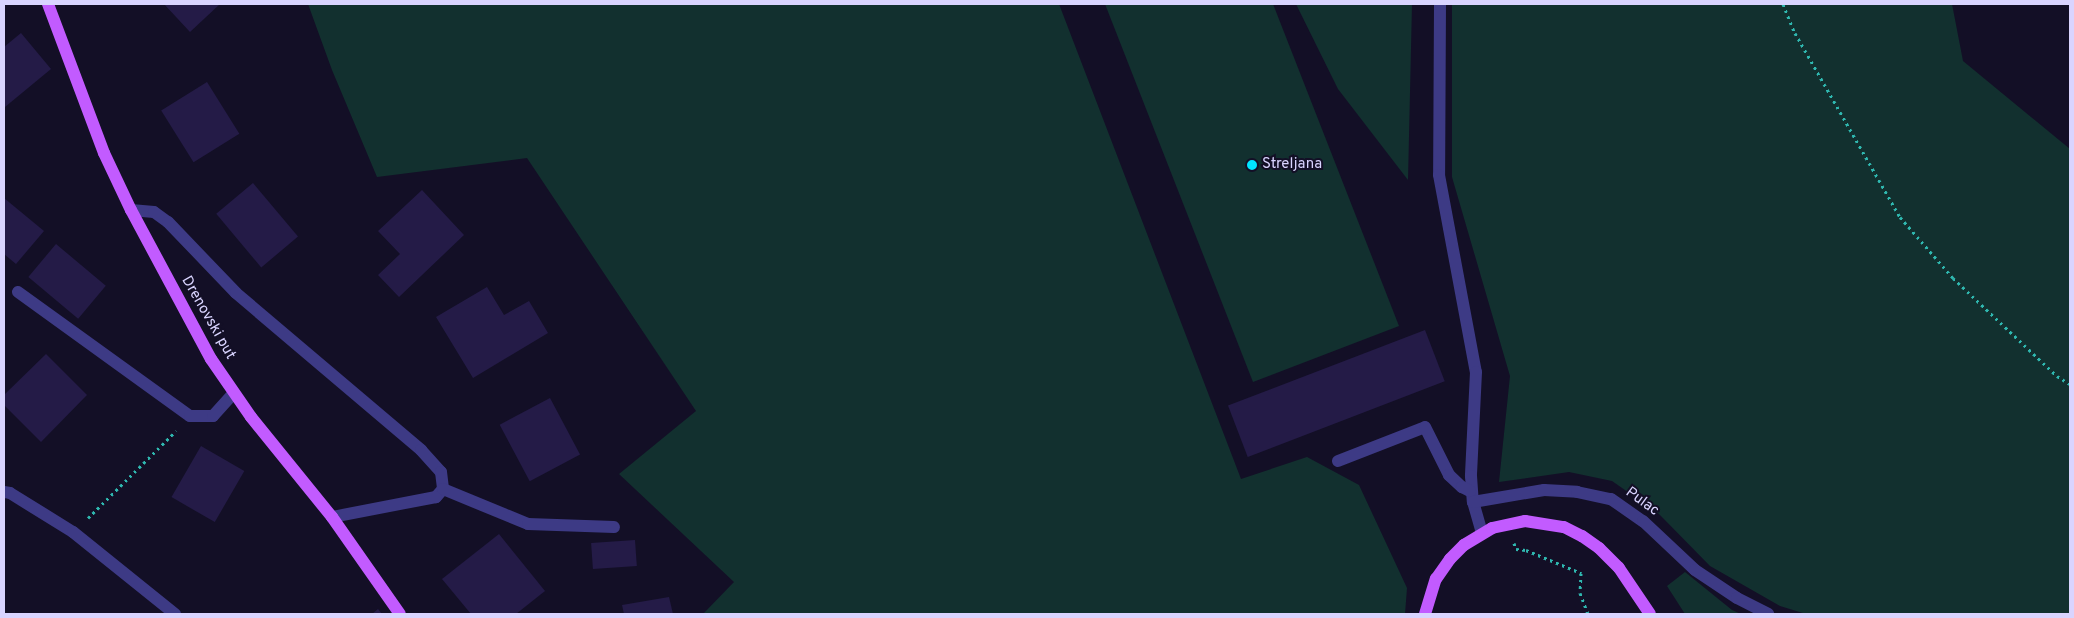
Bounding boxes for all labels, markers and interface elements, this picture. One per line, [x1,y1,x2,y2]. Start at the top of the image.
place label: Streljana [1262,156,1322,174]
marker: Streljana [1246,159,1258,171]
street label: Drenovski put [177,273,239,363]
street label: Pulac [1622,484,1662,520]

